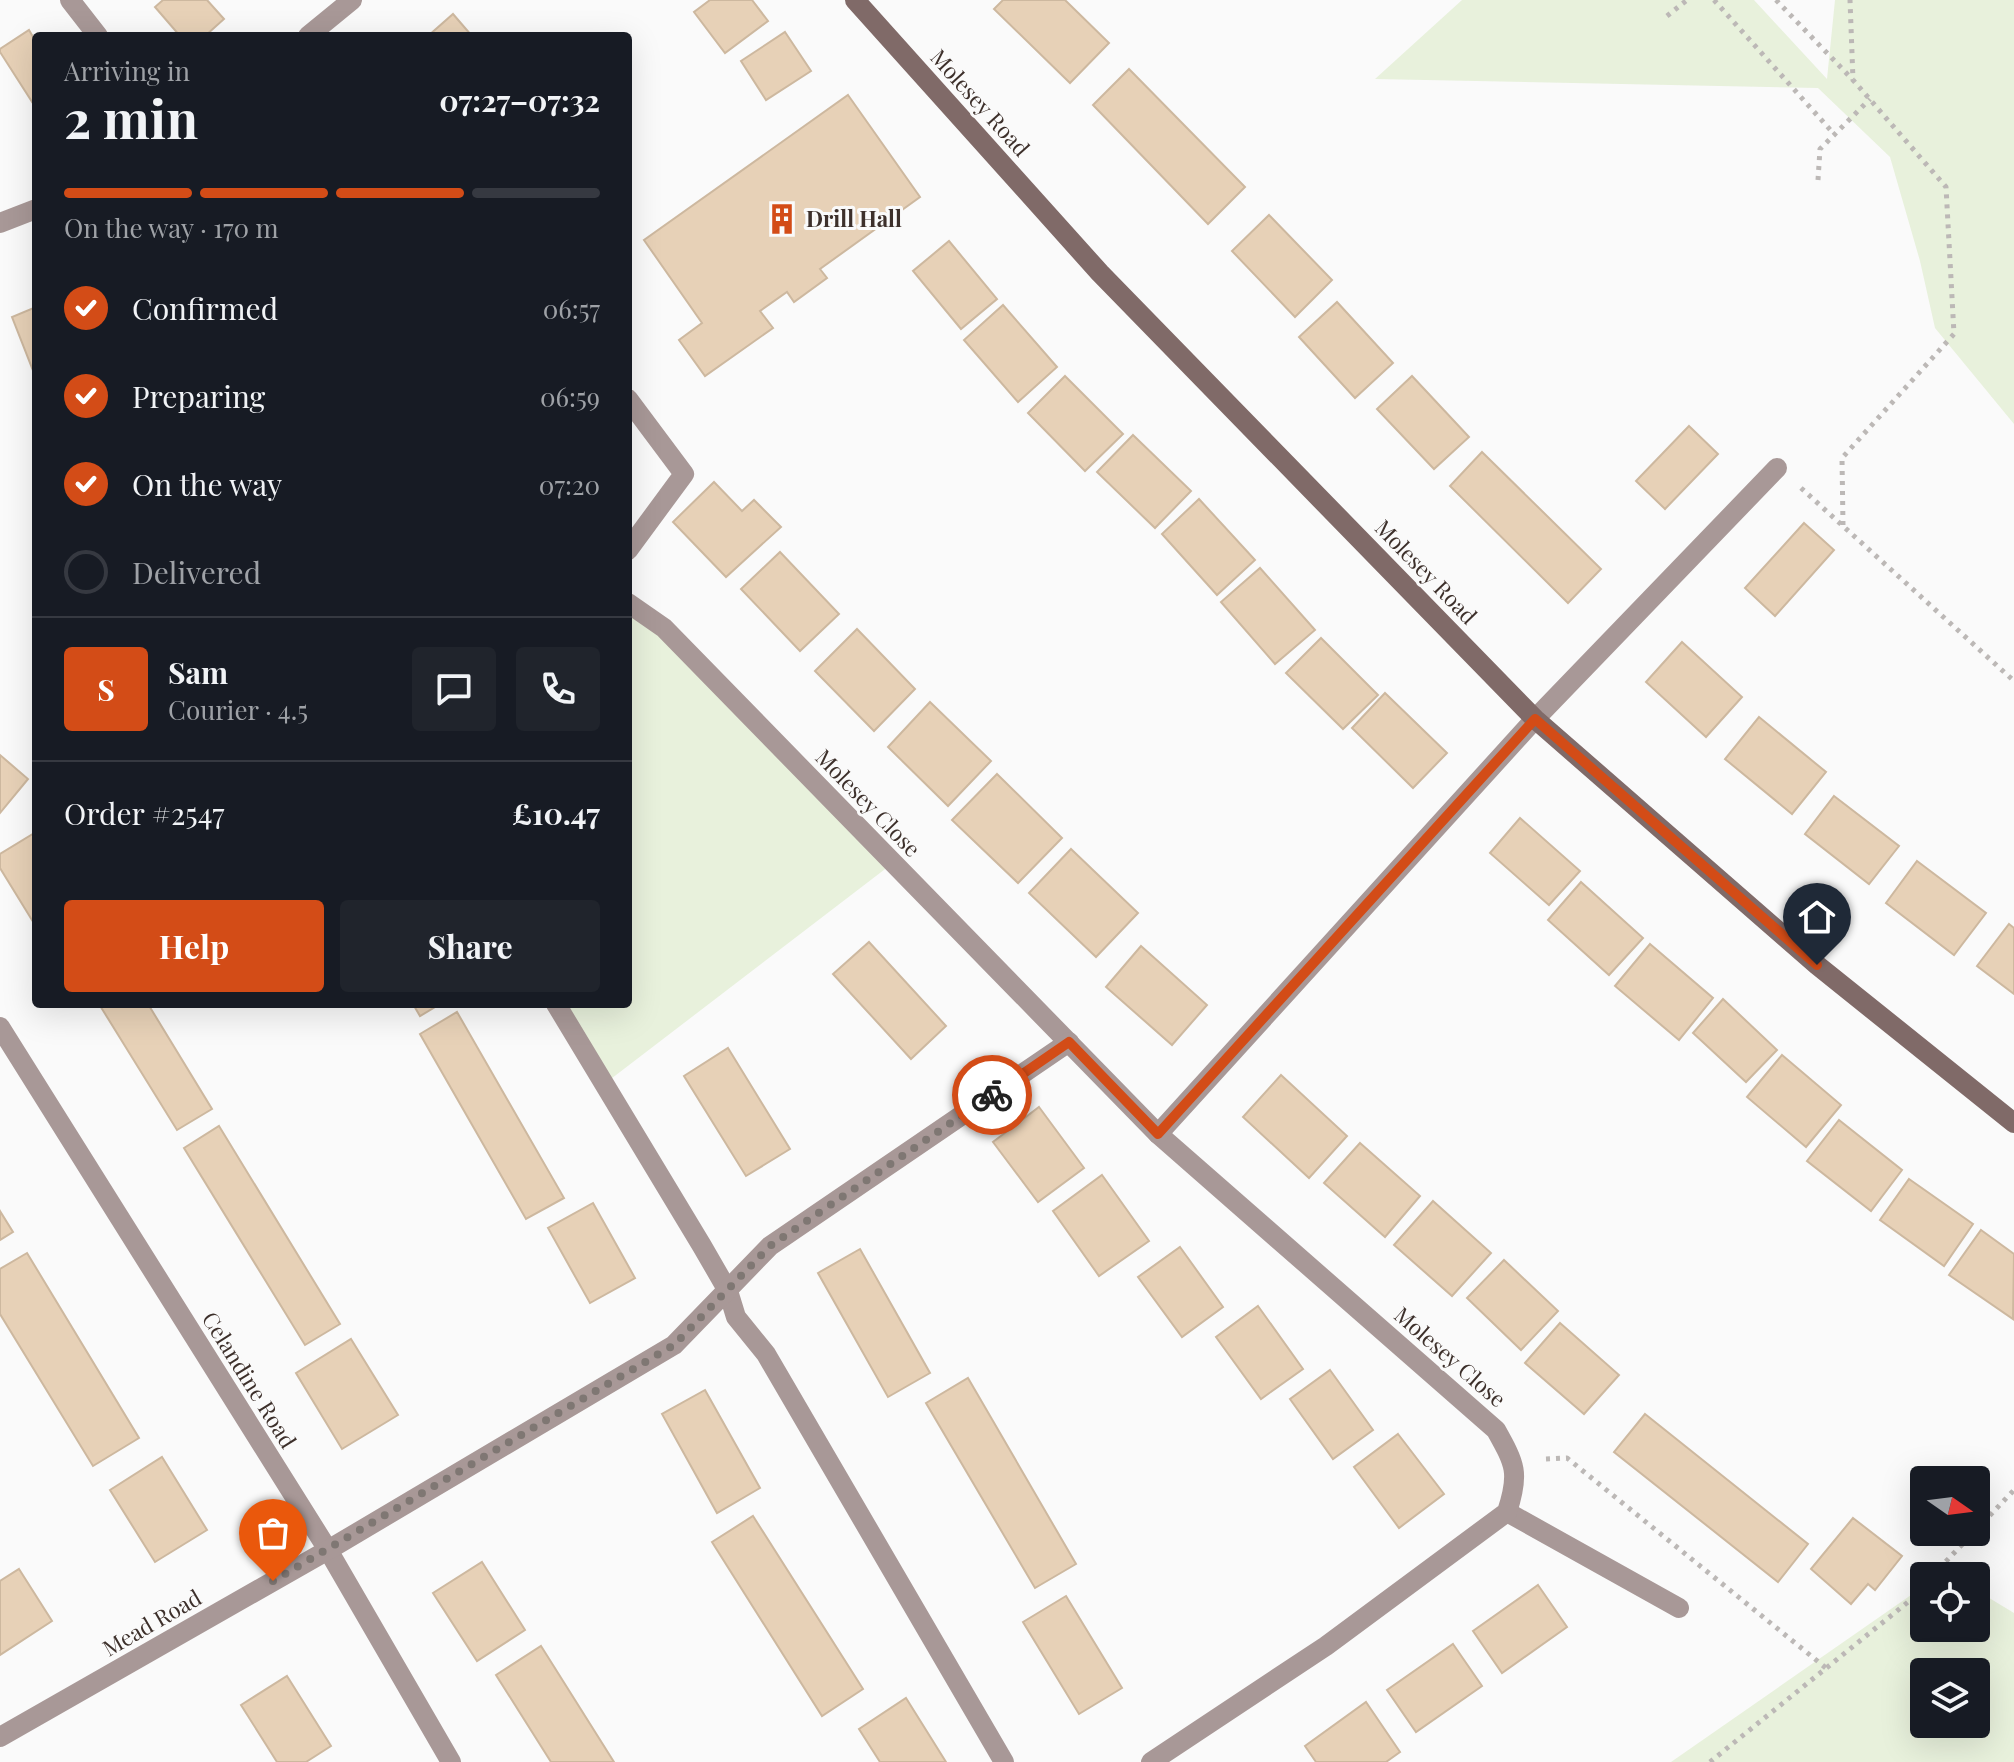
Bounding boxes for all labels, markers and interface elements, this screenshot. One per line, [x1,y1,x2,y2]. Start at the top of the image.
street label: Molesey Road [925,42,1037,163]
text: Arriving in [64,53,190,88]
text: 07:27–07:32 [439,80,600,120]
text: 2 min [64,83,198,152]
building icon: Drill Hall [765,202,799,236]
place label: Drill Hall [806,203,902,233]
text: On the way · 170 m [64,210,279,245]
icon: check [64,286,108,330]
text: Confirmed [132,288,278,328]
text: 06:57 [543,291,600,326]
icon: check [64,374,108,418]
text: Preparing [132,376,265,416]
text: 06:59 [540,379,600,414]
icon: check [64,462,108,506]
text: On the way [132,464,282,504]
text: 07:20 [539,467,600,502]
street label: Molesey Road [1369,512,1484,630]
text: Delivered [132,552,261,592]
button: chat [412,647,496,731]
button: phone [516,647,600,731]
text: Sam [168,652,228,692]
text: S [97,669,115,709]
text: Courier · 4.5 [168,692,308,727]
street label: Molesey Close [810,742,928,863]
text: Order #2547 [64,793,224,833]
text: £10.47 [512,793,600,833]
pin [1783,883,1851,965]
icon: home [1795,895,1839,939]
button: Help [64,900,324,992]
button: Share [340,900,600,992]
courier [952,1055,1032,1135]
icon: bike [970,1073,1014,1117]
street label: Molesey Close [1388,1299,1513,1413]
street label: Celandine Road [196,1306,304,1454]
north arrow [1910,1466,1990,1546]
map controls [1910,1466,1990,1738]
pin [239,1499,307,1581]
icon: bag [251,1511,295,1555]
button: locate [1910,1562,1990,1642]
street label: Mead Road [97,1582,206,1662]
button: layers [1910,1658,1990,1738]

